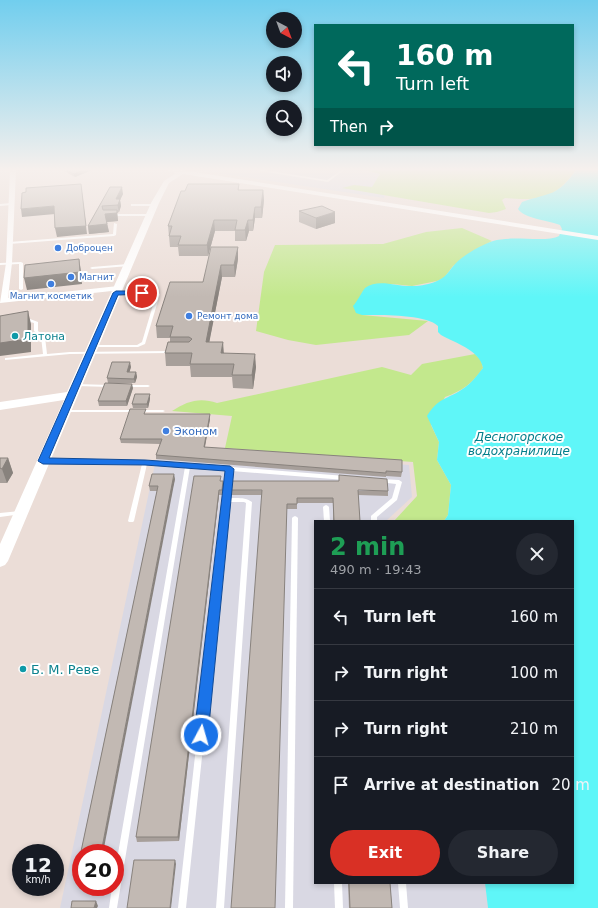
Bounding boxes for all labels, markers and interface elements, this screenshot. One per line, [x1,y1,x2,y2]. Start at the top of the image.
north arrow [266,12,302,48]
map controls [266,12,302,136]
text: 160 m [396,39,493,72]
icon: left [330,40,382,92]
button: sound [266,56,302,92]
text: Turn left [396,73,469,94]
button: search [266,100,302,136]
icon: right [375,116,397,138]
text: Then [330,118,367,136]
marker: Доброцен [53,243,63,253]
place label: Доброцен [66,243,113,253]
marker: Магнит [66,272,76,282]
place label: Магнит [79,272,114,282]
pin [125,276,159,310]
marker: Магнит косметик [46,279,56,289]
icon: arrive [131,282,153,304]
place label: Магнит косметик [10,291,93,301]
marker: Ремонт дома [184,311,194,321]
place label: Ремонт дома [197,311,258,321]
place label: Латона [23,330,65,343]
marker: Латона [10,331,20,341]
place label: Эконом [174,425,217,438]
marker: Эконом [161,426,171,436]
water label: Десногорское водохранилище [468,430,570,458]
text: 2 min [330,533,405,561]
button: close [516,533,558,575]
text: 490 m · 19:43 [330,562,421,577]
icon: left [330,606,352,628]
text: Turn left [364,608,436,626]
text: 160 m [510,608,558,626]
place label: Б. М. Реве [31,662,99,677]
icon: right [330,662,352,684]
marker: Б. М. Реве [18,664,28,674]
text: Turn right [364,664,448,682]
text: 100 m [510,664,558,682]
position arrow [180,714,222,756]
icon: right [330,718,352,740]
text: Turn right [364,720,448,738]
text: 210 m [510,720,558,738]
icon: arrive [330,774,352,796]
text: Arrive at destination [364,776,539,794]
text: 20 m [551,776,590,794]
button: Exit [330,830,440,876]
button: Share [448,830,558,876]
speed limit sign: 20 [72,844,124,896]
text: 12 [24,853,52,877]
text: km/h [25,874,51,885]

